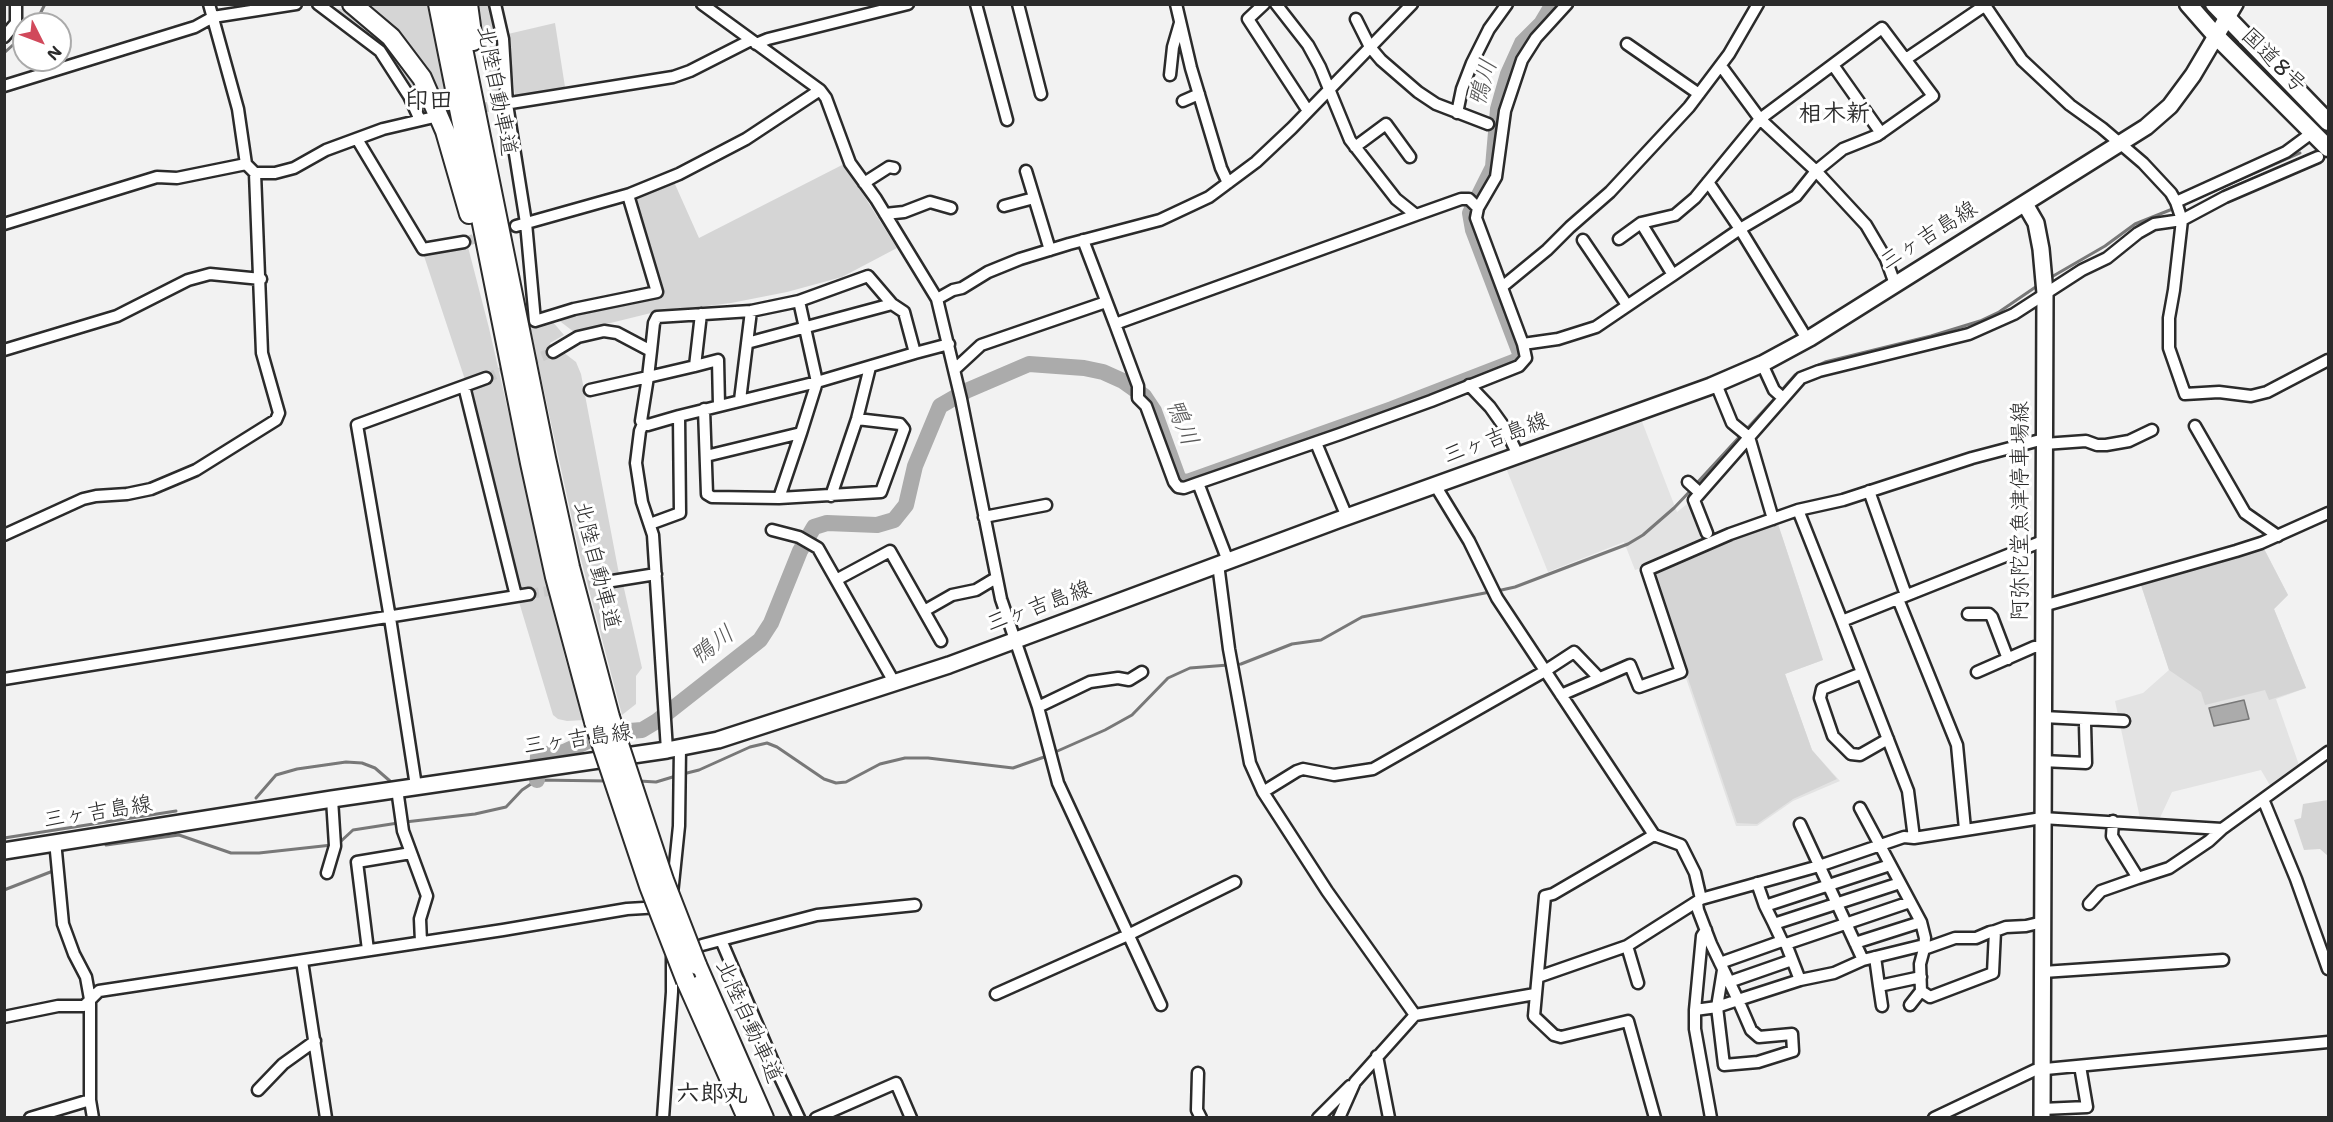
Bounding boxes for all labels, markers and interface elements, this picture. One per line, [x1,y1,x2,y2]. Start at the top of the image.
north arrow [12,12,72,72]
street label: 国道8号 [2235,23,2311,99]
street label: 北陸自動車道 [470,24,522,158]
text: N [42,41,66,65]
water label: 鴨川 [1464,56,1504,110]
district label: 印田 [405,88,453,116]
district label: 相木新 [1798,101,1870,129]
street label: 三ヶ吉島線 [1875,196,1983,276]
water label: 鴨川 [1159,395,1203,451]
street label: 阿弥陀堂魚津停車場線 [2008,401,2034,621]
street label: 三ヶ吉島線 [1440,408,1552,470]
street label: 北陸自動車道 [567,499,625,633]
street label: 三ヶ吉島線 [983,576,1095,638]
water label: 鴨川 [685,620,741,672]
street label: 三ヶ吉島線 [522,719,634,761]
street label: 三ヶ吉島線 [42,791,154,835]
street label: 北陸自動車道 [709,956,787,1088]
district label: 六郎丸 [676,1081,748,1109]

